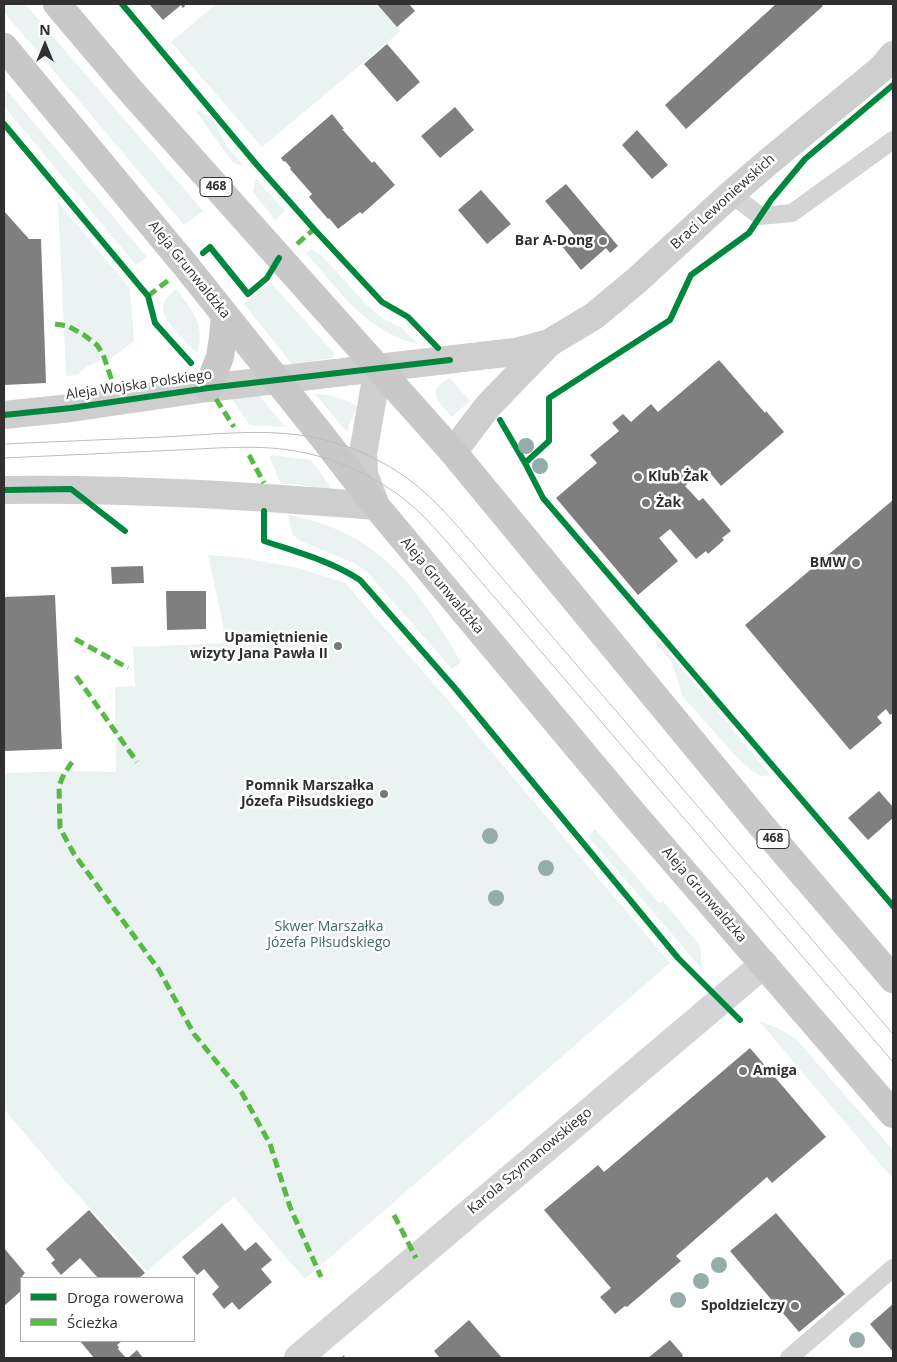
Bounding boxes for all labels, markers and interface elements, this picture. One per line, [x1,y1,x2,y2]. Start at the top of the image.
north arrow [20,20,70,70]
text: N [39,20,51,39]
street label: Braci Lewoniewskich [667,151,779,253]
road number: 468 [200,178,232,196]
street label: Aleja Grunwaldzka [144,218,234,322]
place label: Bar A-Dong [515,233,593,249]
marker: Bar A-Dong [597,235,609,247]
street label: Aleja Wojska Polskiego [65,366,213,404]
place label: Klub Żak [648,469,709,485]
marker: Klub Żak [632,471,644,483]
place label: Żak [656,495,681,511]
marker: Żak [640,497,652,509]
street label: Aleja Grunwaldzka [397,534,487,638]
place label: BMW [810,555,846,571]
marker: BMW [850,557,862,569]
place label: Upamiętnienie wizyty Jana Pawła II [190,630,328,662]
marker: Upamiętnienie wizyty Jana Pawła II [332,640,344,652]
place label: Pomnik Marszałka Józefa Piłsudskiego [241,778,374,810]
marker: Pomnik Marszałka Józefa Piłsudskiego [378,788,390,800]
road number: 468 [757,830,789,849]
street label: Aleja Grunwaldzka [658,844,750,946]
park label: Skwer Marszałka Józefa Piłsudskiego [267,919,391,952]
place label: Amiga [753,1063,797,1079]
marker: Amiga [737,1065,749,1077]
street label: Karola Szymanowskiego [465,1104,595,1218]
legend [20,1277,195,1342]
text: Droga rowerowa [67,1287,184,1307]
place label: Spoldzielczy [701,1298,785,1314]
marker: Spoldzielczy [789,1300,801,1312]
text: Ścieżka [67,1312,118,1332]

